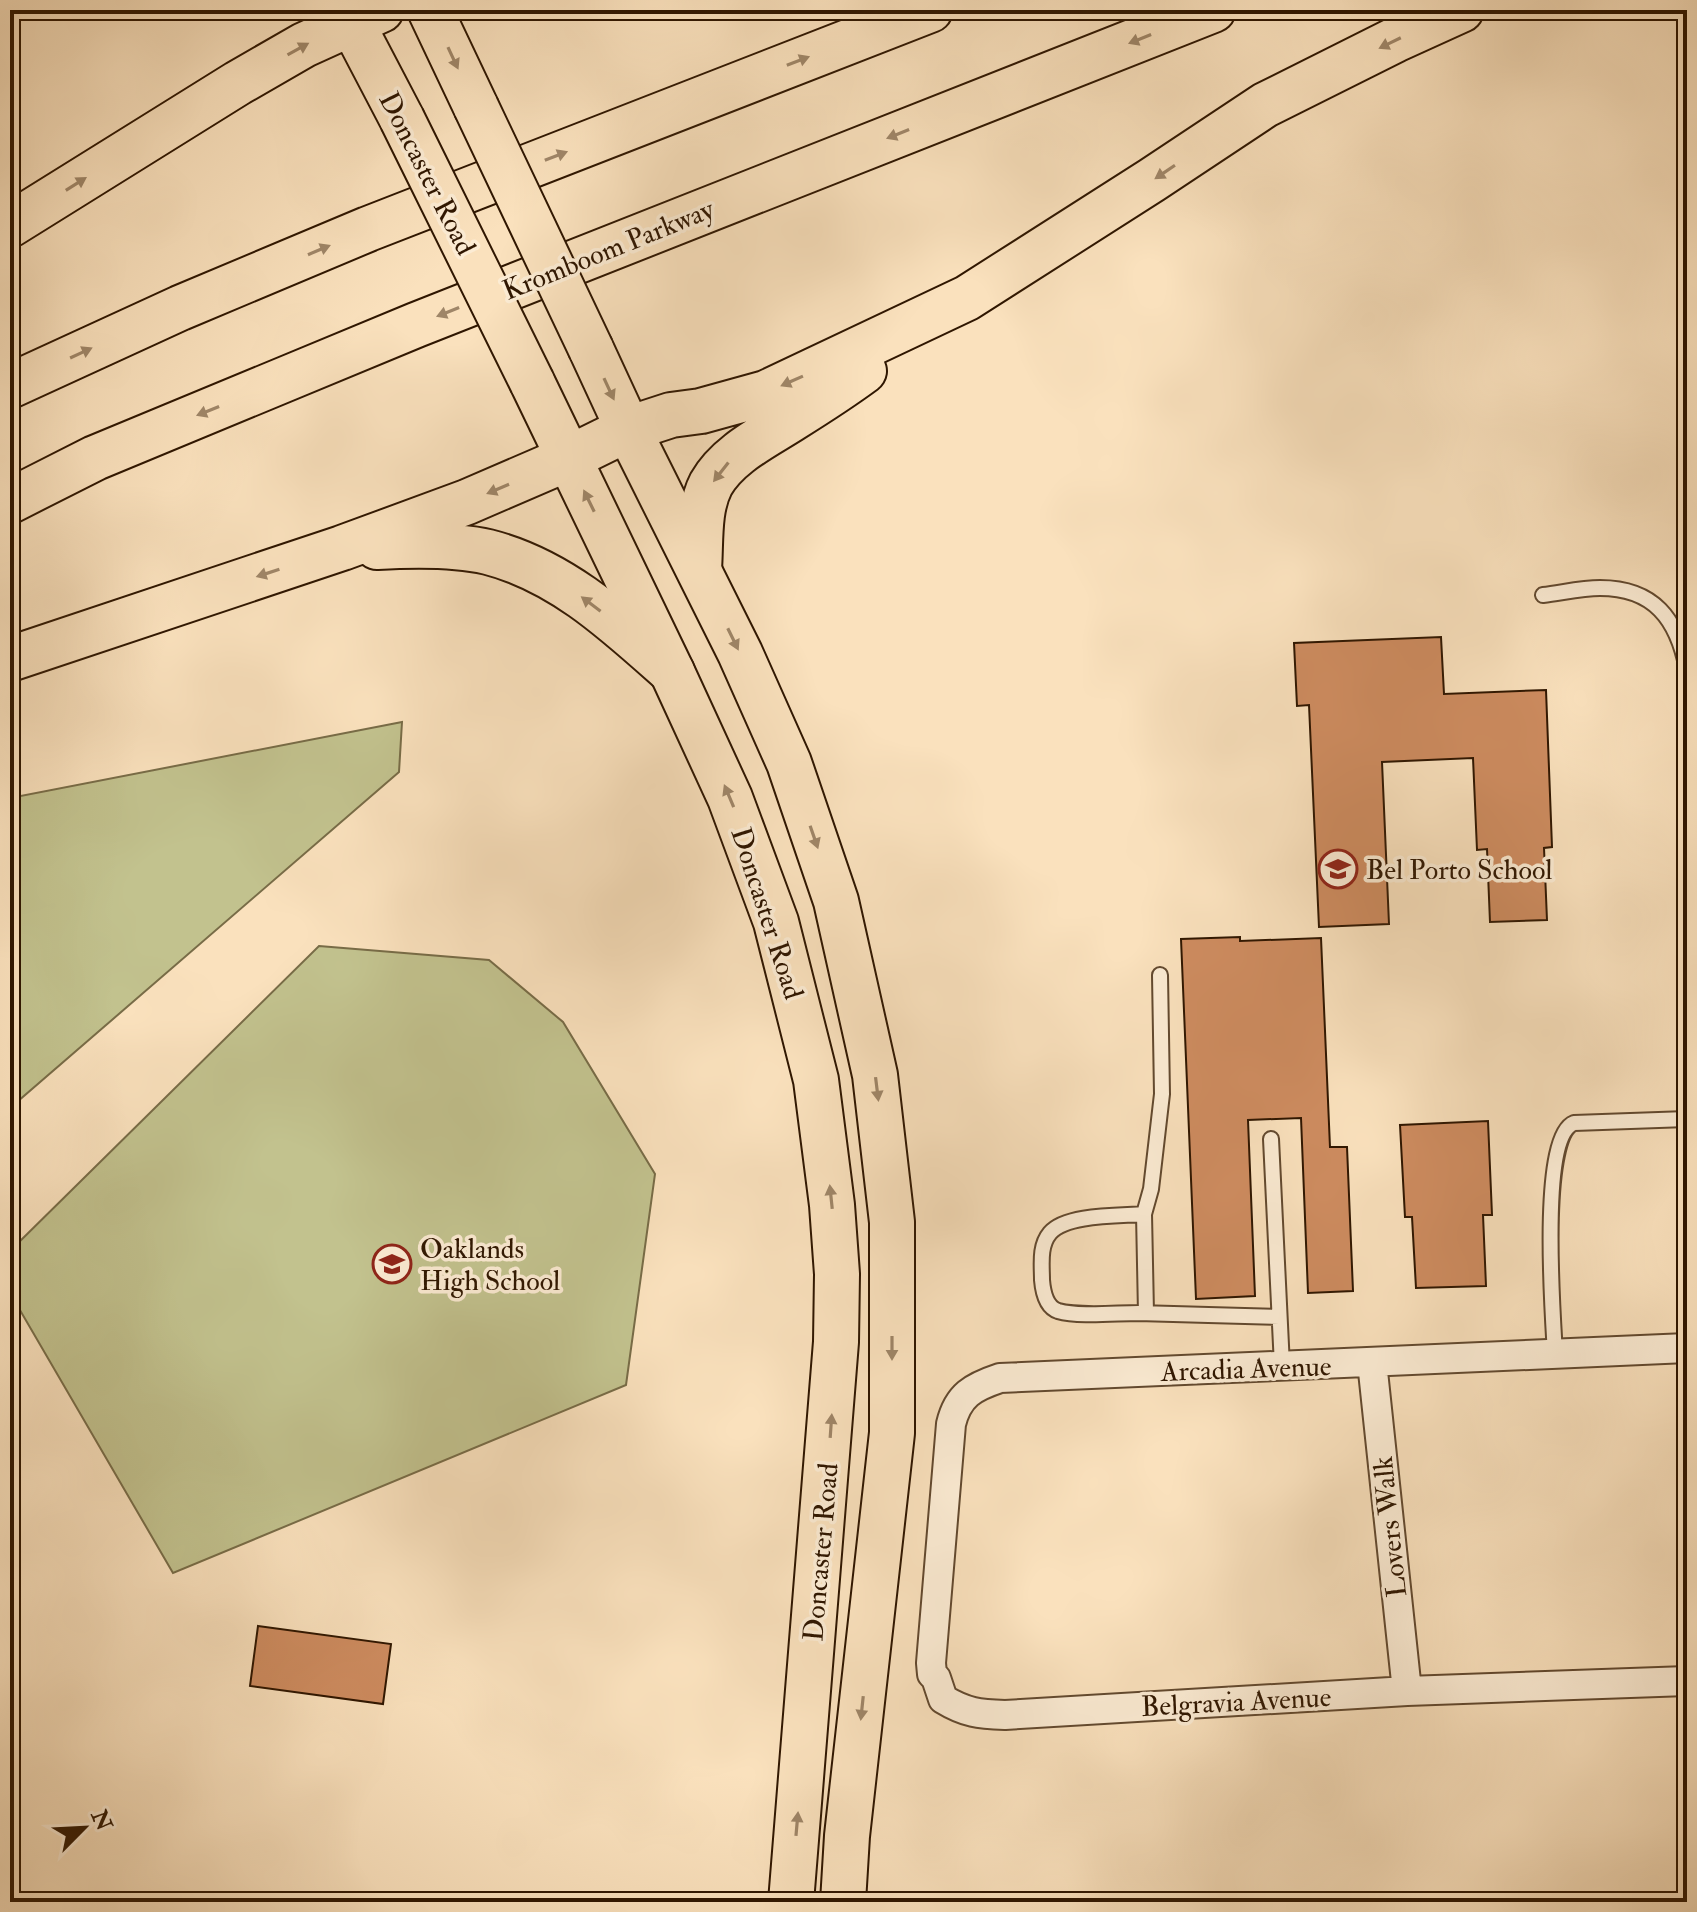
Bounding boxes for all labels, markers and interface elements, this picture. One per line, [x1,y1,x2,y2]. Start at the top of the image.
one-way arrow [1128,32,1152,45]
one-way arrow [1378,36,1401,50]
one-way arrow [287,42,309,56]
one-way arrow [446,47,460,70]
one-way arrow [786,54,810,67]
street label: Doncaster Road [371,86,483,261]
one-way arrow [886,128,910,141]
one-way arrow [544,149,568,162]
one-way arrow [1154,164,1175,179]
one-way arrow [65,177,87,191]
street label: Kromboom Parkway [498,192,720,309]
one-way arrow [307,243,331,256]
one-way arrow [436,306,460,319]
one-way arrow [69,347,93,360]
one-way arrow [781,375,804,388]
one-way arrow [603,377,616,401]
one-way arrow [196,405,220,418]
one-way arrow [713,462,730,482]
one-way arrow [486,482,510,495]
one-way arrow [583,489,596,512]
one-way arrow [256,567,280,579]
one-way arrow [581,596,602,612]
one-way arrow [726,628,740,651]
one-way arrow [722,784,735,808]
street label: Doncaster Road [722,823,811,1004]
one-way arrow [809,825,821,849]
school or university icon: Bel Porto School [1317,848,1359,890]
place label: Bel Porto School [1366,853,1553,888]
one-way arrow [871,1077,884,1102]
one-way arrow [824,1184,837,1209]
place label: Oaklands High School [420,1232,560,1299]
school or university icon: Oaklands High School [371,1243,413,1285]
one-way arrow [886,1336,898,1361]
street label: Arcadia Avenue [1159,1349,1332,1390]
one-way arrow [825,1413,838,1438]
street label: Lovers Walk [1366,1454,1415,1599]
street label: Doncaster Road [796,1461,847,1643]
street label: Belgravia Avenue [1140,1680,1332,1725]
one-way arrow [855,1696,868,1721]
north arrow [44,1788,124,1868]
text: N [84,1805,118,1835]
one-way arrow [791,1811,804,1836]

